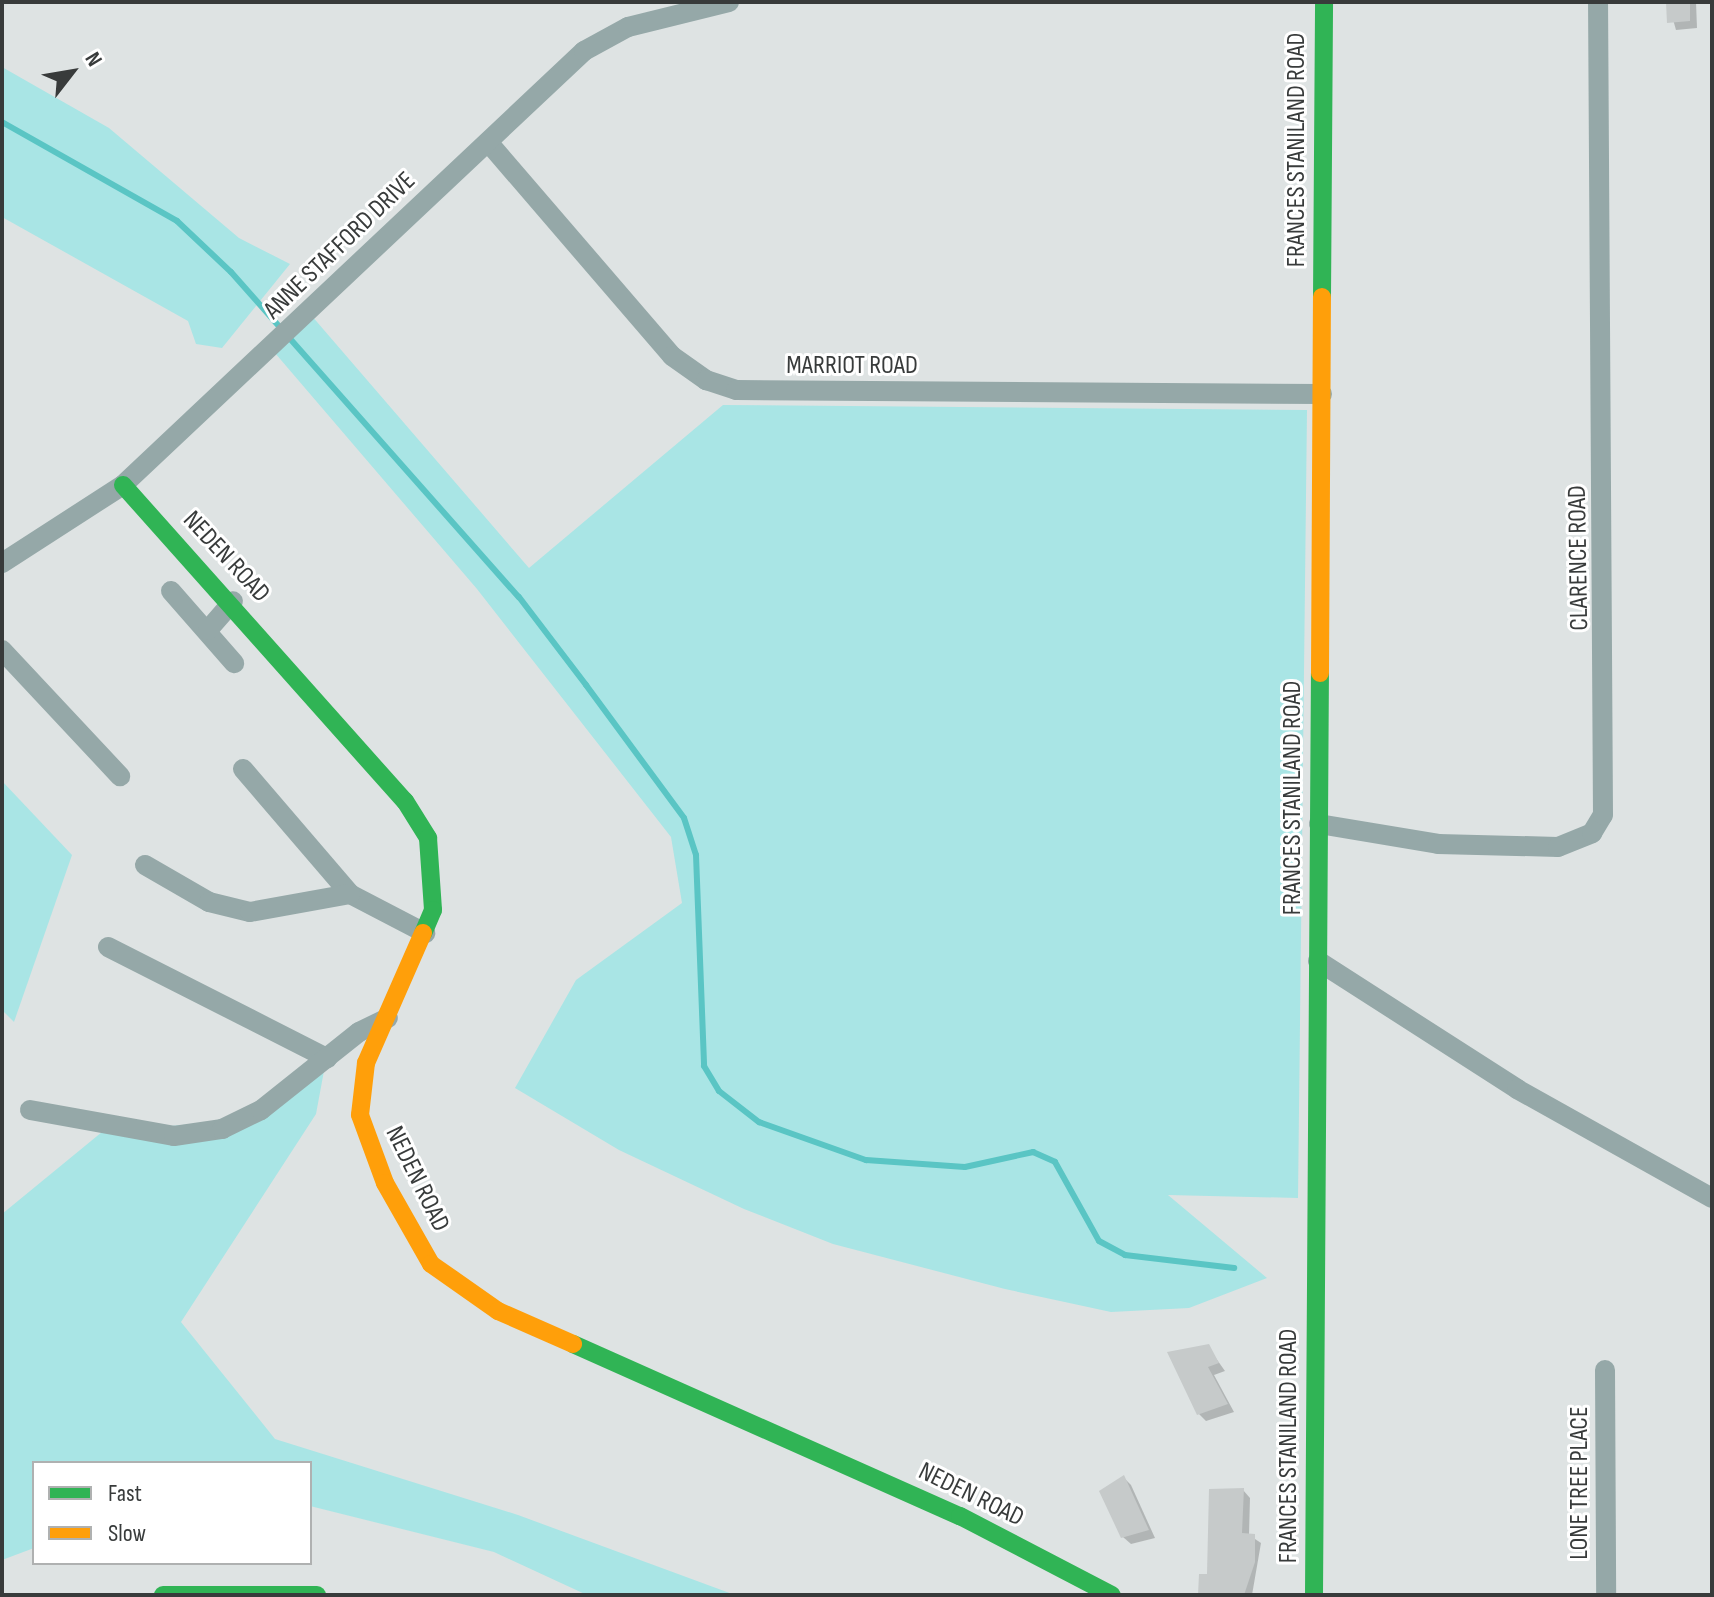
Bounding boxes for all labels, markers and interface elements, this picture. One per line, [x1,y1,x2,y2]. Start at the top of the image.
north arrow [32,32,112,112]
street label: FRANCES STANILAND ROAD [1281,33,1313,267]
text: N [78,47,108,71]
street label: ANNE STAFFORD DRIVE [258,166,422,326]
street label: MARRIOT ROAD [786,350,918,382]
street label: CLARENCE ROAD [1562,485,1596,631]
street label: NEDEN ROAD [176,505,276,609]
street label: FRANCES STANILAND ROAD [1277,681,1309,915]
street label: NEDEN ROAD [378,1121,456,1237]
street label: FRANCES STANILAND ROAD [1273,1329,1305,1563]
street label: LONE TREE PLACE [1564,1406,1596,1560]
street label: NEDEN ROAD [913,1456,1029,1534]
legend [32,1461,312,1565]
text: Fast [108,1479,142,1508]
text: Slow [108,1519,146,1548]

